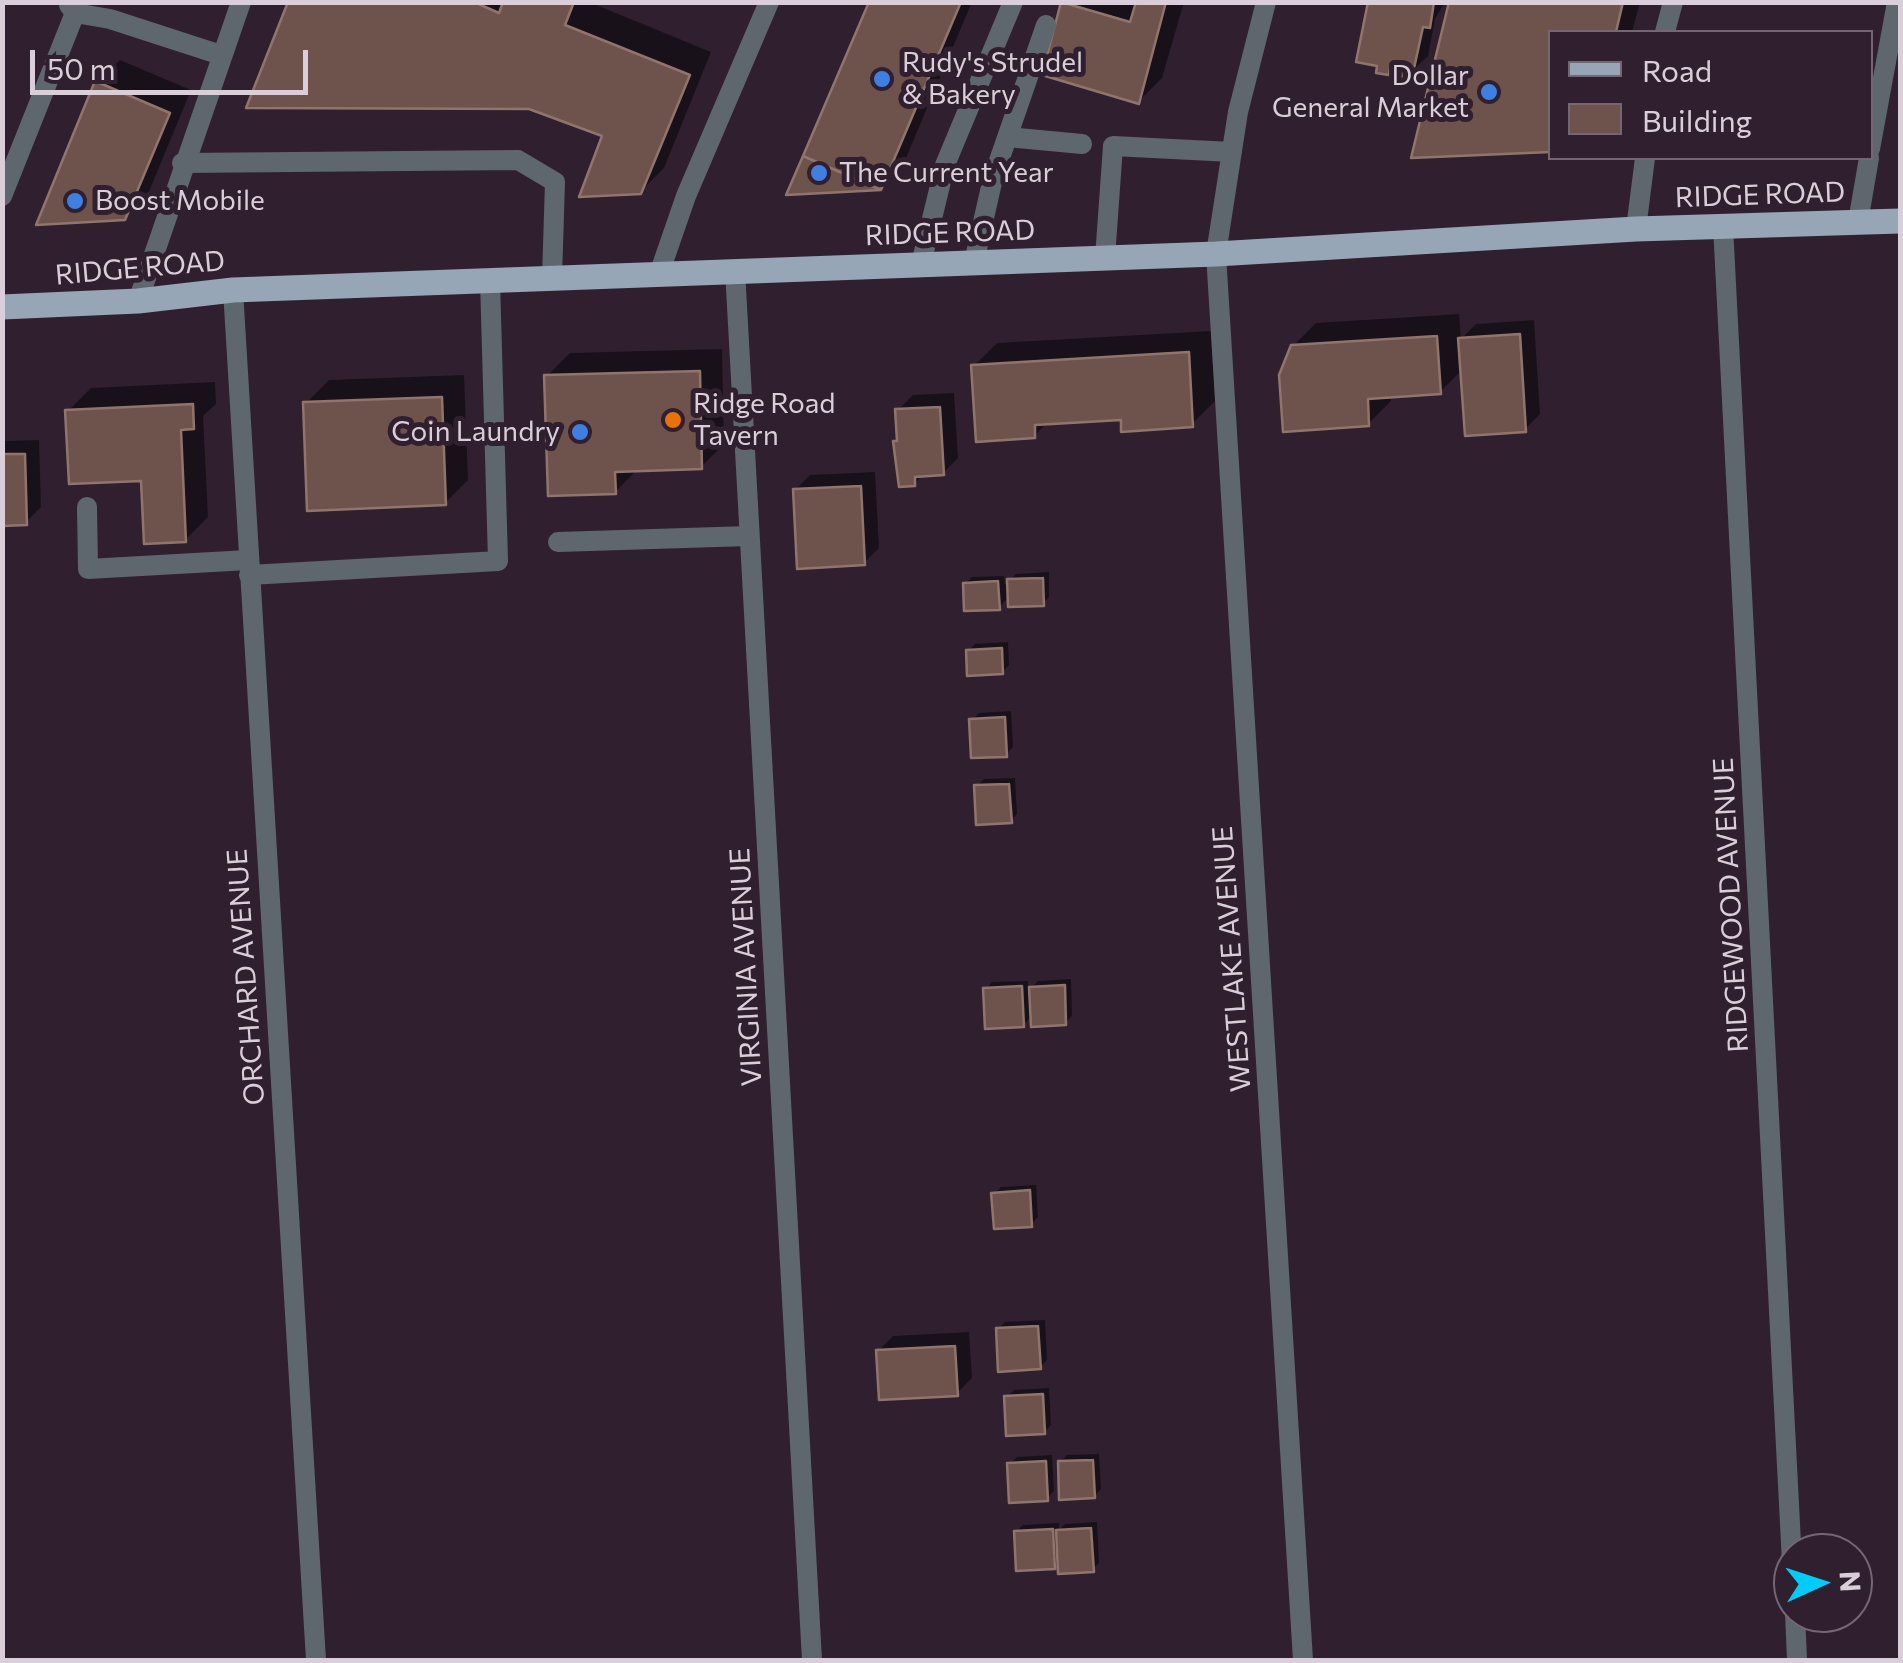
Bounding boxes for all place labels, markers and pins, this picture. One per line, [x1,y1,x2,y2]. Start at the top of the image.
place label: Rudy's Strudel & Bakery [902,46,1083,112]
place label: Dollar General Market [1272,59,1469,125]
marker: Rudy's Strudel & Bakery [871,68,893,90]
marker: Dollar General Market [1478,81,1500,103]
place label: The Current Year [839,156,1054,190]
marker: The Current Year [808,162,830,184]
place label: Boost Mobile [95,184,265,218]
marker: Boost Mobile [64,190,86,212]
place label: Ridge Road Tavern [693,387,836,453]
marker: Ridge Road Tavern [662,409,684,431]
place label: Coin Laundry [391,415,560,449]
marker: Coin Laundry [569,421,591,443]

